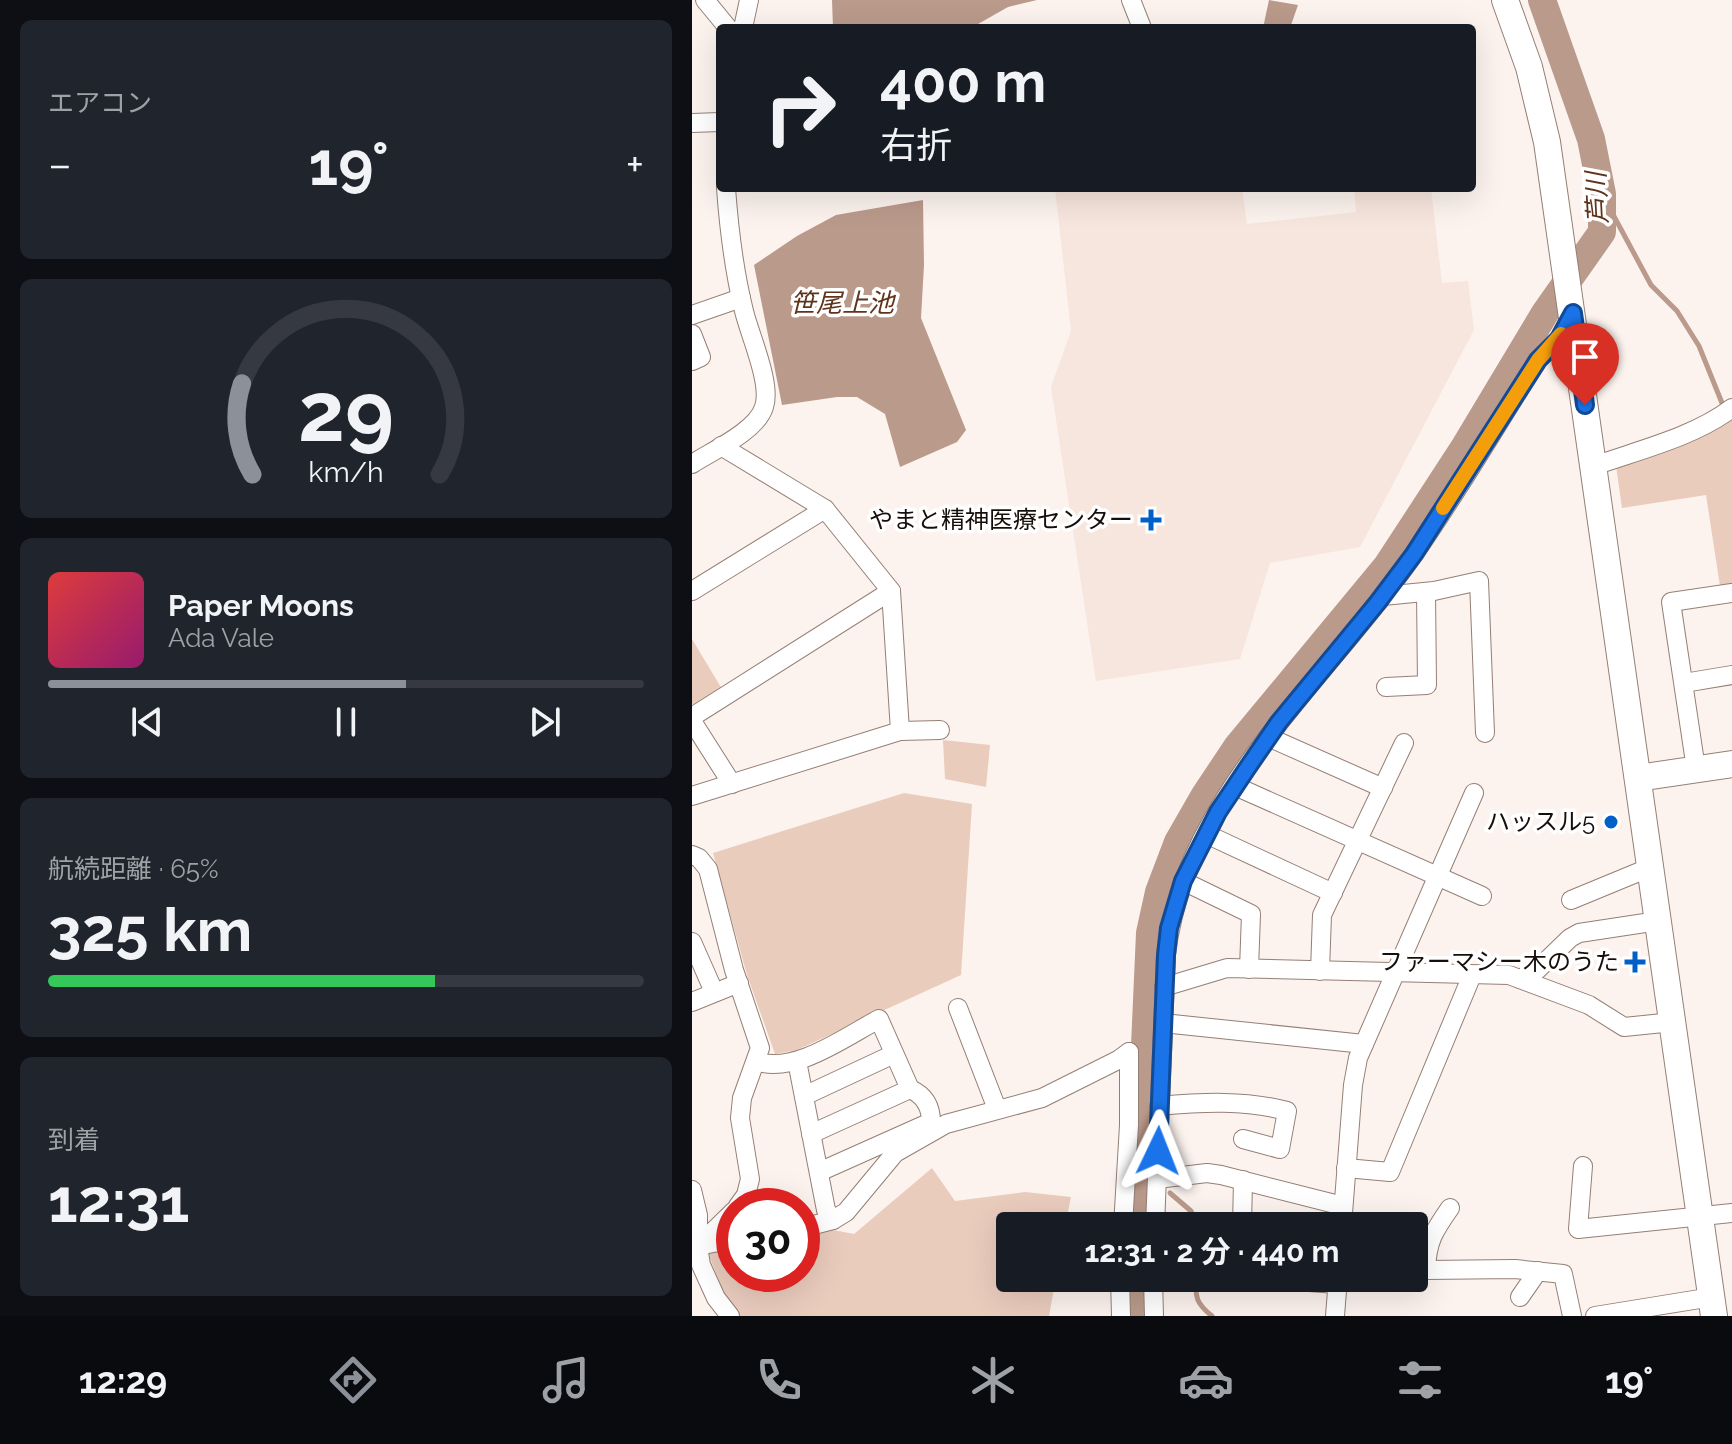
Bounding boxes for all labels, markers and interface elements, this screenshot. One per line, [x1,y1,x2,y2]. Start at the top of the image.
text: 400 m [880,49,1046,115]
icon: right [748,56,852,160]
text: エアコン [48,88,152,118]
text: 右折 [880,124,952,166]
text: 19° [309,129,389,199]
text: − [48,139,72,190]
text: + [626,139,644,190]
water label: 芦川 [1581,168,1613,225]
water label: 笹尾上池 [790,288,897,318]
pin [1551,323,1619,405]
icon: arrive [1563,335,1607,379]
text: 29 [298,362,394,459]
text: km/h [308,455,384,489]
place label: やまと精神医療センター [869,505,1133,534]
marker: やまと精神医療センター [1140,509,1162,531]
text: Paper Moons [168,588,354,623]
text: Ada Vale [168,623,274,653]
icon: previous [125,700,169,744]
icon: pause [324,700,368,744]
icon: next [523,700,567,744]
place label: ハッスル5 [1486,807,1595,836]
marker: ハッスル5 [1602,813,1620,831]
text: 航続距離 · 65% [48,854,219,884]
text: 325 km [48,895,252,965]
place label: ファーマシー木のうた [1379,947,1619,976]
marker: ファーマシー木のうた [1626,953,1644,971]
position arrow [1116,1109,1200,1193]
text: 到着 [48,1125,100,1155]
text: 12:31 [48,1166,189,1236]
speed limit sign: 30 [716,1188,820,1292]
text: 12:31 · 2 分 · 440 m [1085,1234,1339,1269]
icon: directions [325,1352,381,1408]
icon: music [538,1352,594,1408]
icon: phone [751,1352,807,1408]
icon: climate [965,1352,1021,1408]
icon: car [1178,1352,1234,1408]
icon: filters [1392,1352,1448,1408]
text: 12:29 [79,1359,167,1401]
text: 19° [1605,1359,1653,1401]

